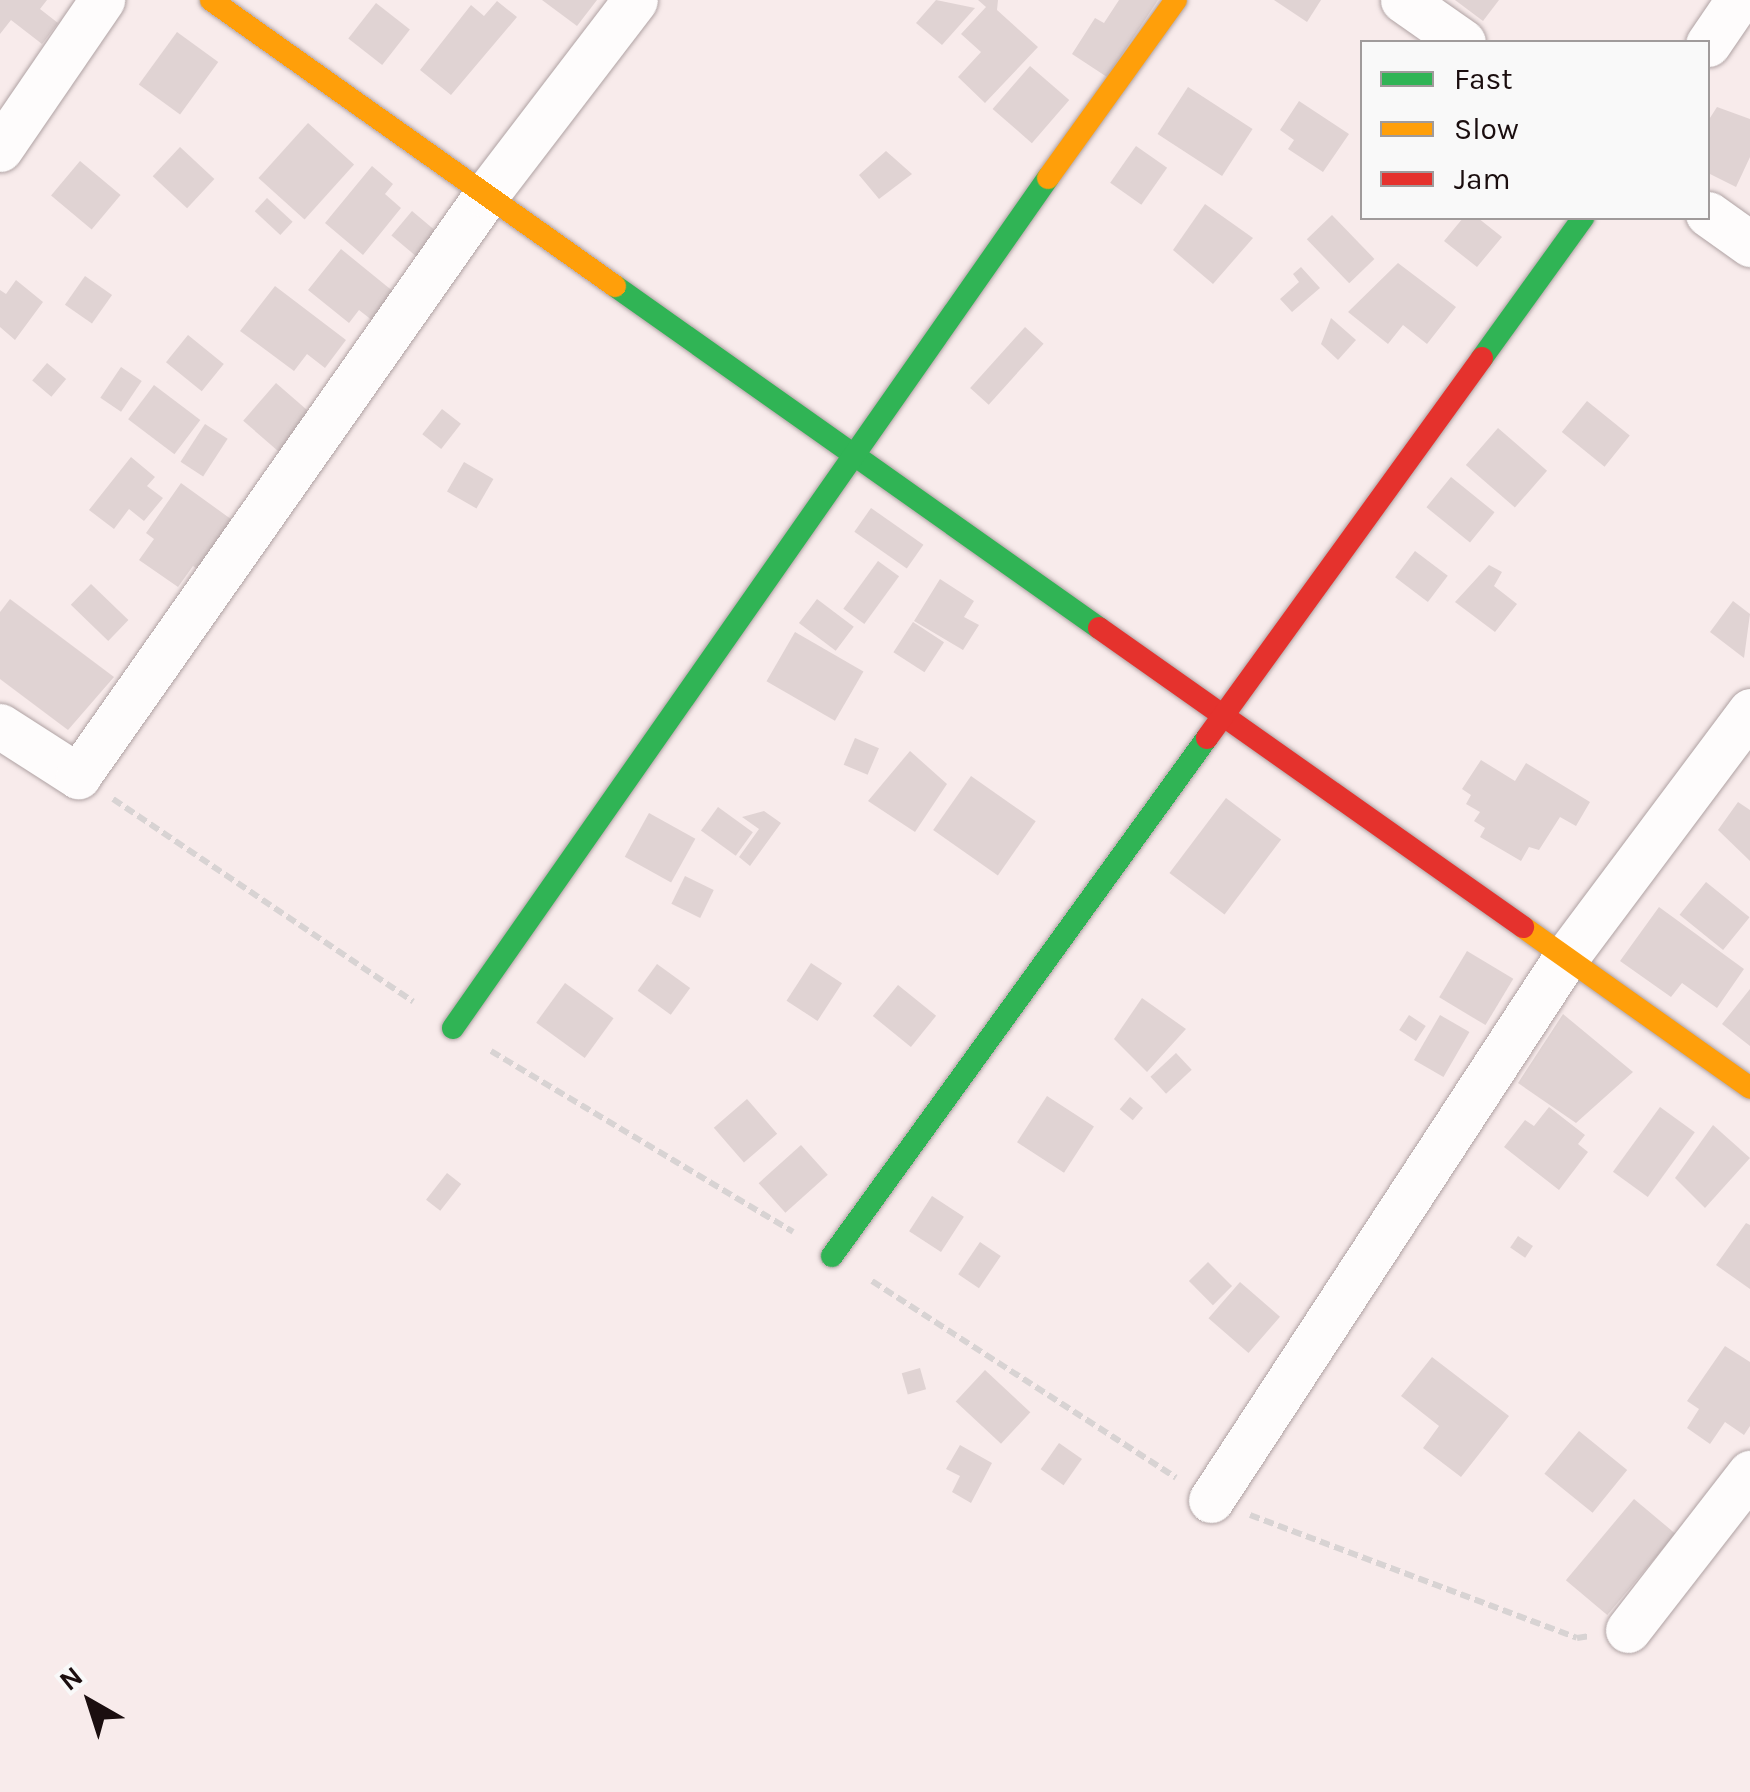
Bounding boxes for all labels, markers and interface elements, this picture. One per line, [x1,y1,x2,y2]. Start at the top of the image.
legend [1360,40,1710,220]
text: Fast [1454,61,1513,97]
text: Slow [1454,111,1519,147]
text: Jam [1454,161,1511,197]
north arrow [40,1652,140,1752]
text: N [53,1659,89,1697]

